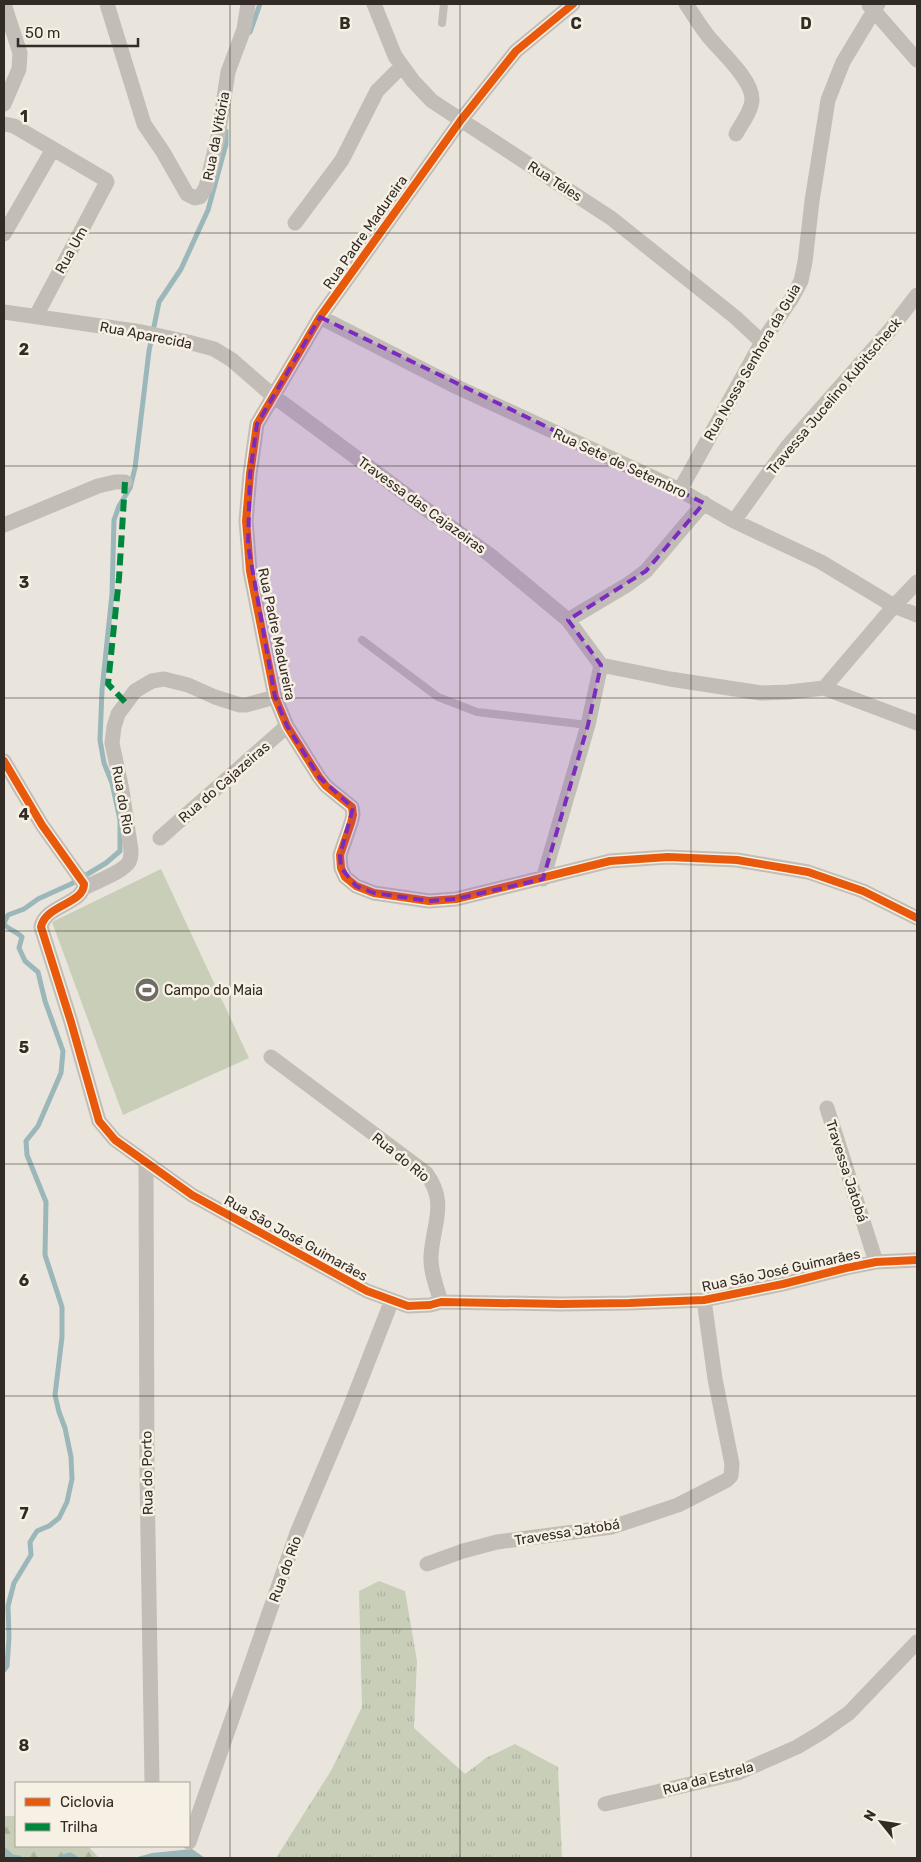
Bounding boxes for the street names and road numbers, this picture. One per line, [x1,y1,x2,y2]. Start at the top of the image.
street label: Rua da Vitória [200,90,233,182]
street label: Rua Téles [524,158,585,205]
street label: Rua Padre Madureira [320,172,411,292]
street label: Rua Um [52,224,91,277]
street label: Rua Nossa Senhora da Guia [700,281,804,444]
street label: Travessa Jucelino Kubitscheck [764,314,906,478]
street label: Rua Aparecida [98,318,194,353]
street label: Rua Sete de Setembro [550,425,689,502]
street label: Travessa das Cajazeiras [354,453,489,558]
street label: Rua Padre Madureira [254,566,299,702]
street label: Rua do Cajazeiras [175,738,273,827]
street label: Rua do Rio [108,765,137,836]
street label: Travessa Jatobá [822,1118,871,1224]
street label: Rua do Rio [368,1129,433,1186]
street label: Rua São José Guimarães [221,1192,370,1285]
street label: Rua São José Guimarães [700,1245,862,1296]
street label: Rua do Porto [138,1431,157,1515]
street label: Travessa Jatobá [513,1516,621,1549]
street label: Rua do Rio [266,1534,305,1605]
street label: Rua da Estrela [661,1758,755,1799]

